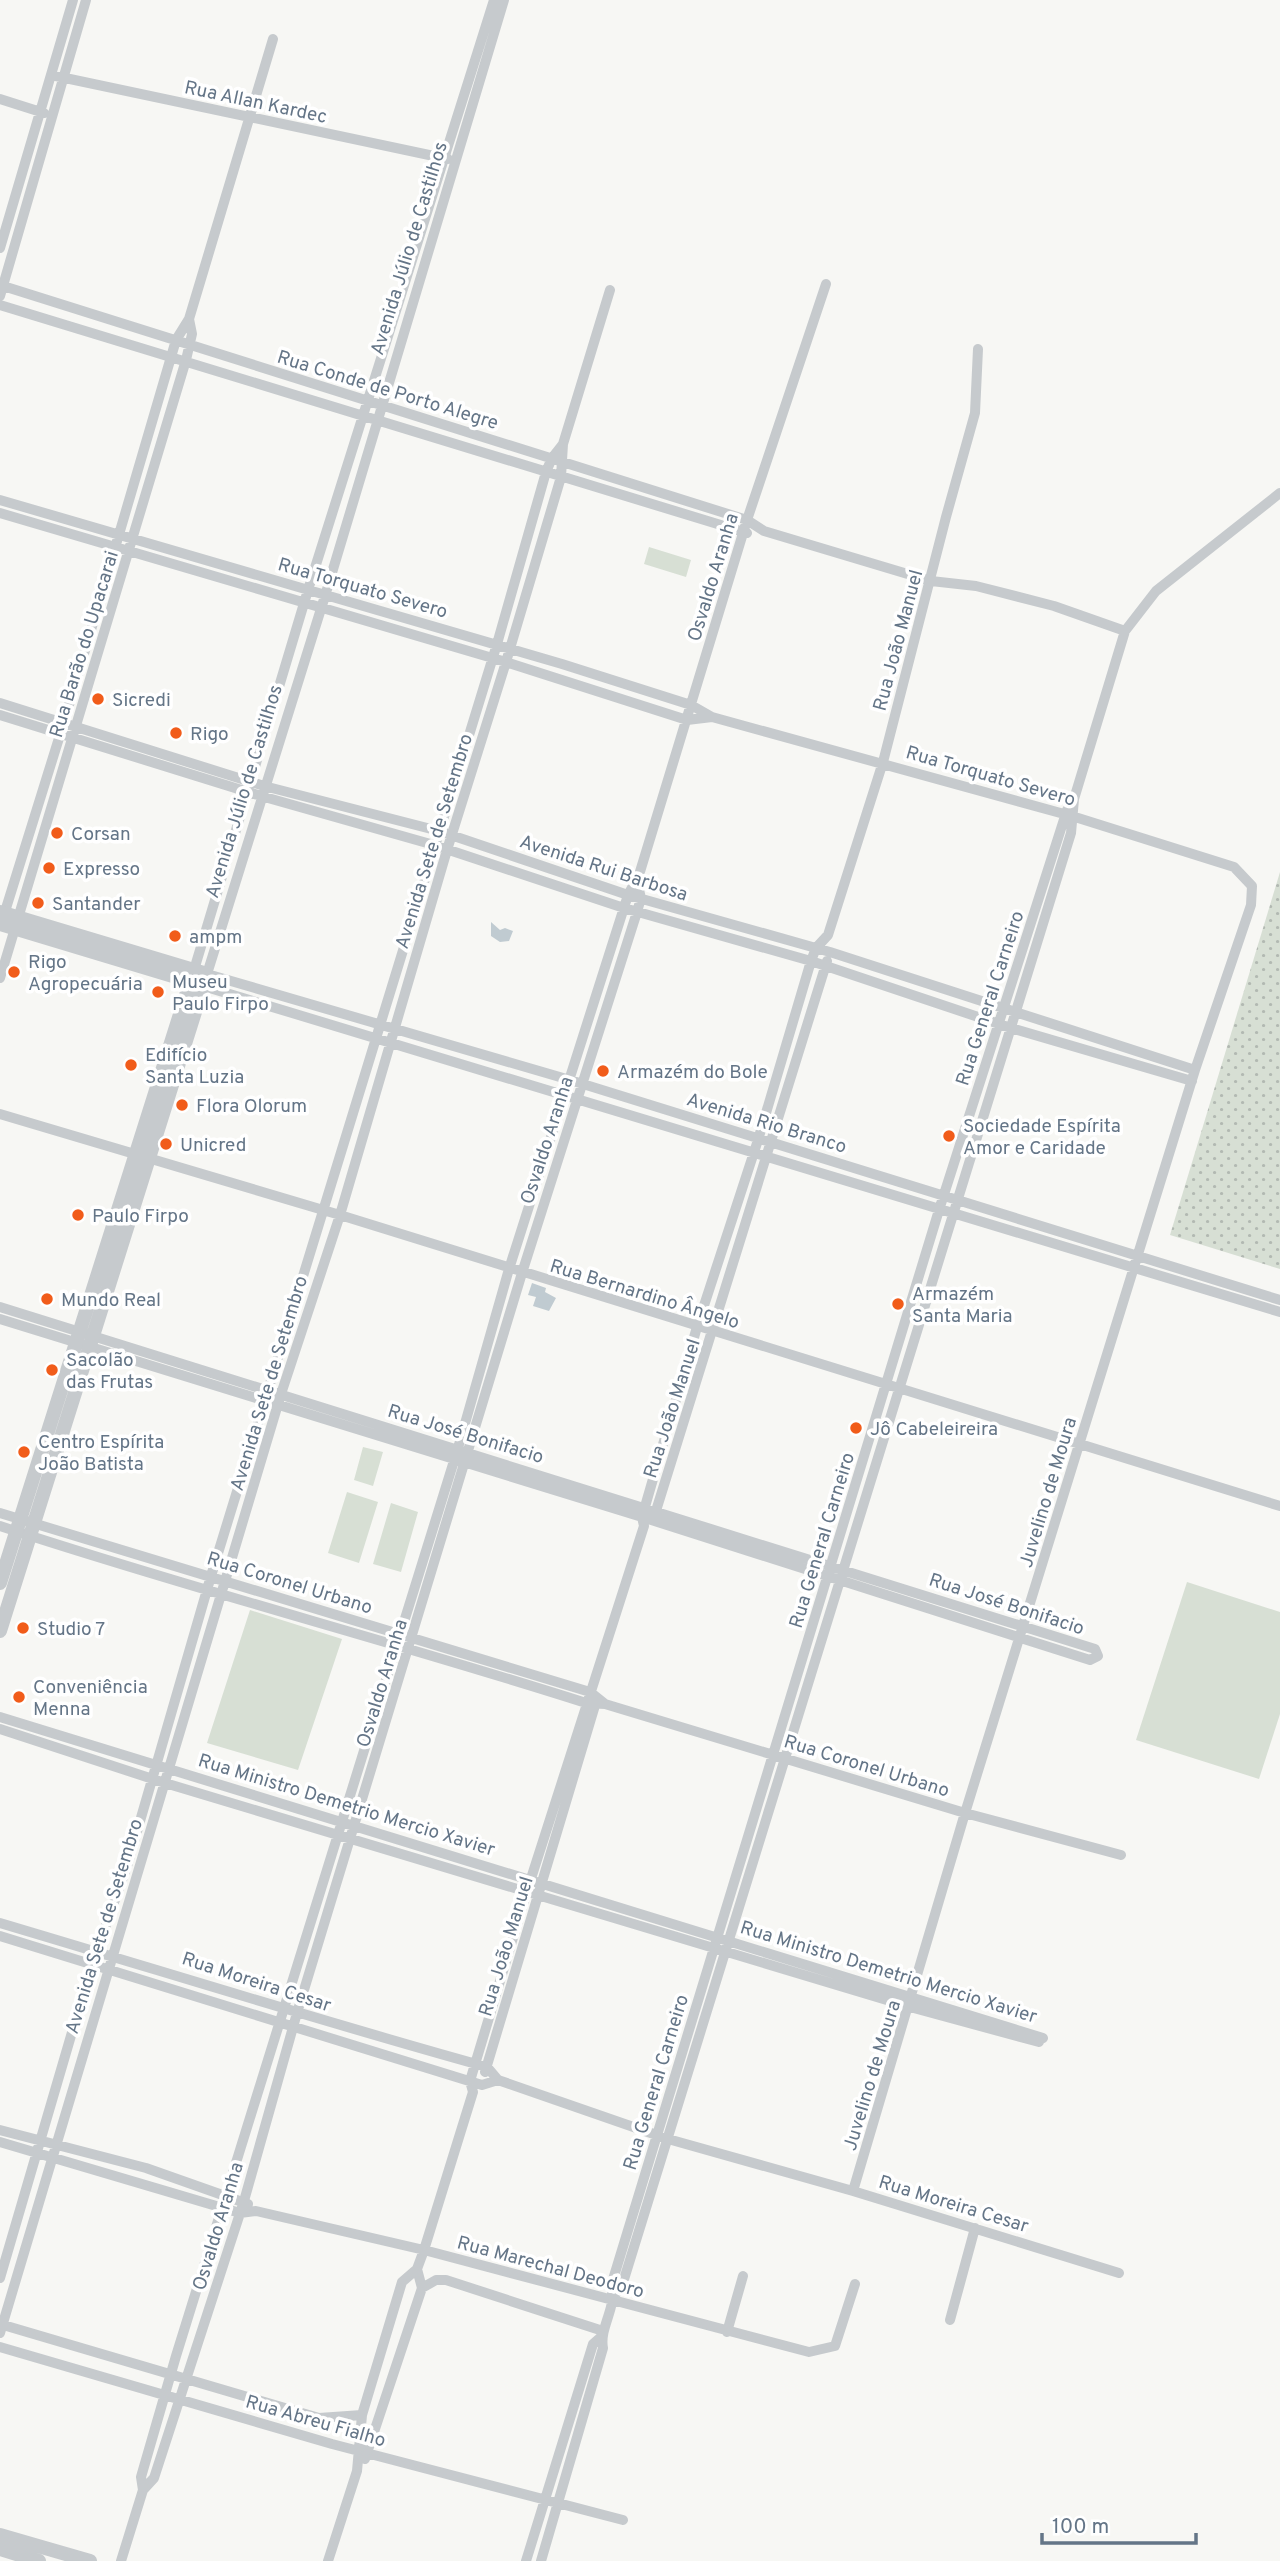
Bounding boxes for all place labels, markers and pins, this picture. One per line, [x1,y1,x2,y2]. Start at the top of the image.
place label: Sicredi [112,689,171,713]
marker: Sicredi [90,691,106,707]
place label: Rigo [190,723,229,747]
marker: Rigo [168,725,184,741]
place label: Corsan [71,823,131,847]
marker: Corsan [49,825,65,841]
place label: Expresso [63,858,140,882]
marker: Expresso [41,860,57,876]
place label: Santander [52,893,141,917]
marker: Santander [30,895,46,911]
place label: ampm [189,926,242,950]
marker: ampm [167,928,183,944]
place label: Rigo Agropecuária [28,951,143,997]
marker: Rigo Agropecuária [6,964,22,980]
place label: Museu Paulo Firpo [172,971,269,1017]
marker: Museu Paulo Firpo [150,984,166,1000]
place label: Edifício Santa Luzia [145,1044,244,1090]
marker: Edifício Santa Luzia [123,1057,139,1073]
place label: Armazém do Bole [617,1061,768,1085]
marker: Armazém do Bole [595,1063,611,1079]
place label: Flora Olorum [196,1095,307,1119]
marker: Flora Olorum [174,1097,190,1113]
place label: Sociedade Espírita Amor e Caridade [963,1115,1121,1161]
marker: Sociedade Espírita Amor e Caridade [941,1128,957,1144]
place label: Unicred [180,1134,246,1158]
marker: Unicred [158,1136,174,1152]
place label: Paulo Firpo [92,1205,189,1229]
marker: Paulo Firpo [70,1207,86,1223]
place label: Armazém Santa Maria [912,1283,1013,1329]
place label: Mundo Real [61,1289,161,1313]
marker: Mundo Real [39,1291,55,1307]
marker: Armazém Santa Maria [890,1296,906,1312]
place label: Sacolão das Frutas [66,1349,153,1395]
marker: Sacolão das Frutas [44,1362,60,1378]
place label: Jô Cabeleireira [870,1418,998,1442]
marker: Jô Cabeleireira [848,1420,864,1436]
place label: Centro Espírita João Batista [38,1431,164,1477]
marker: Centro Espírita João Batista [16,1444,32,1460]
place label: Studio 7 [37,1618,105,1642]
marker: Studio 7 [15,1620,31,1636]
place label: Conveniência Menna [33,1676,148,1722]
marker: Conveniência Menna [11,1689,27,1705]

